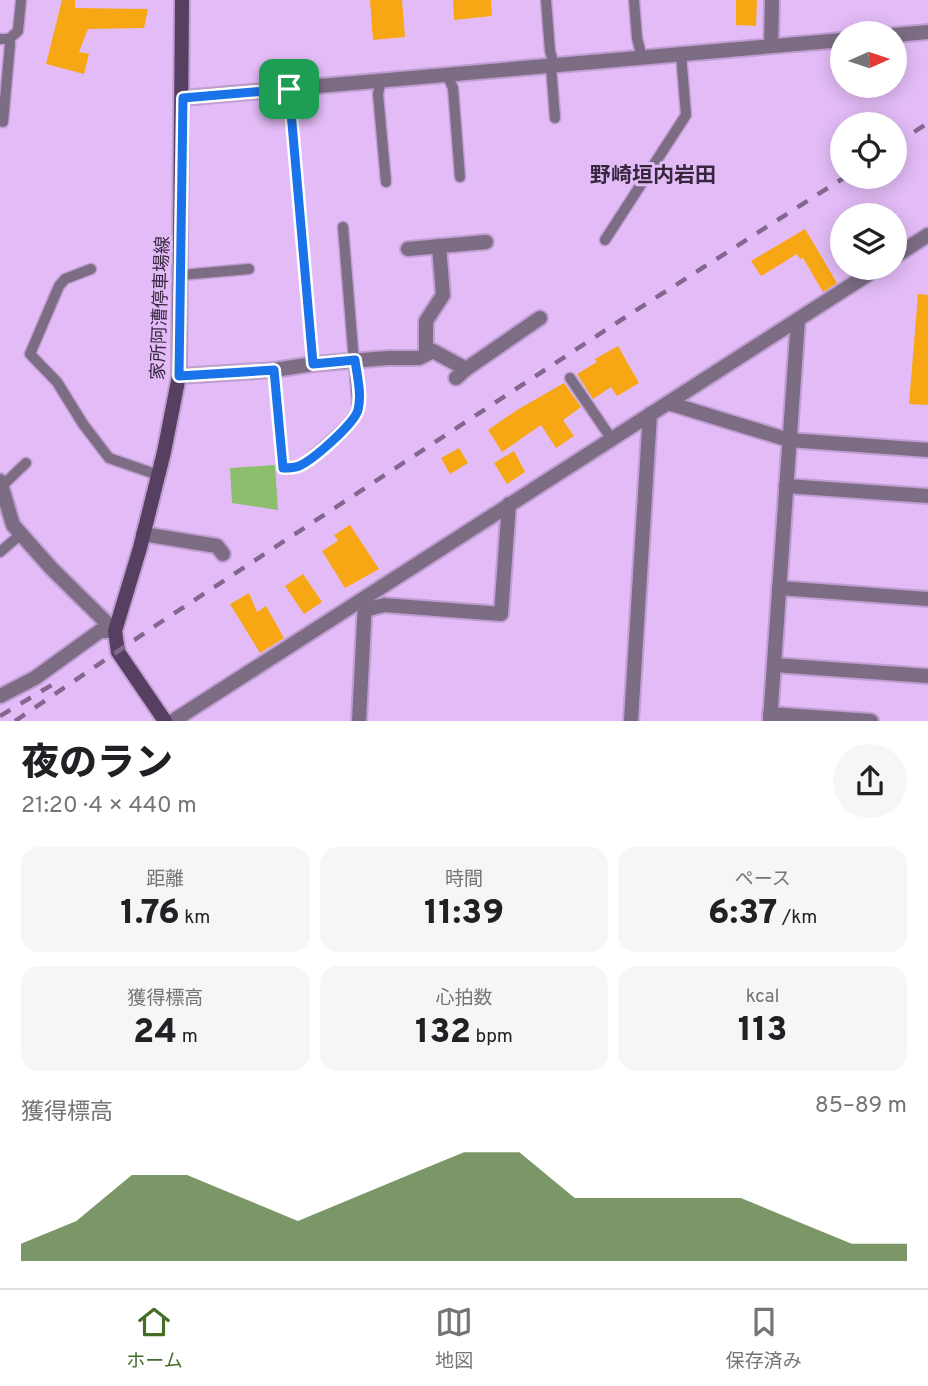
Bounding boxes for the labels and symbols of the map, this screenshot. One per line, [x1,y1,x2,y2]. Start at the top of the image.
north arrow [830,21,906,98]
pin [259,59,319,119]
district label: 野崎垣内岩田 [590,163,716,190]
street label: 家所阿漕停車場線 [147,236,176,380]

